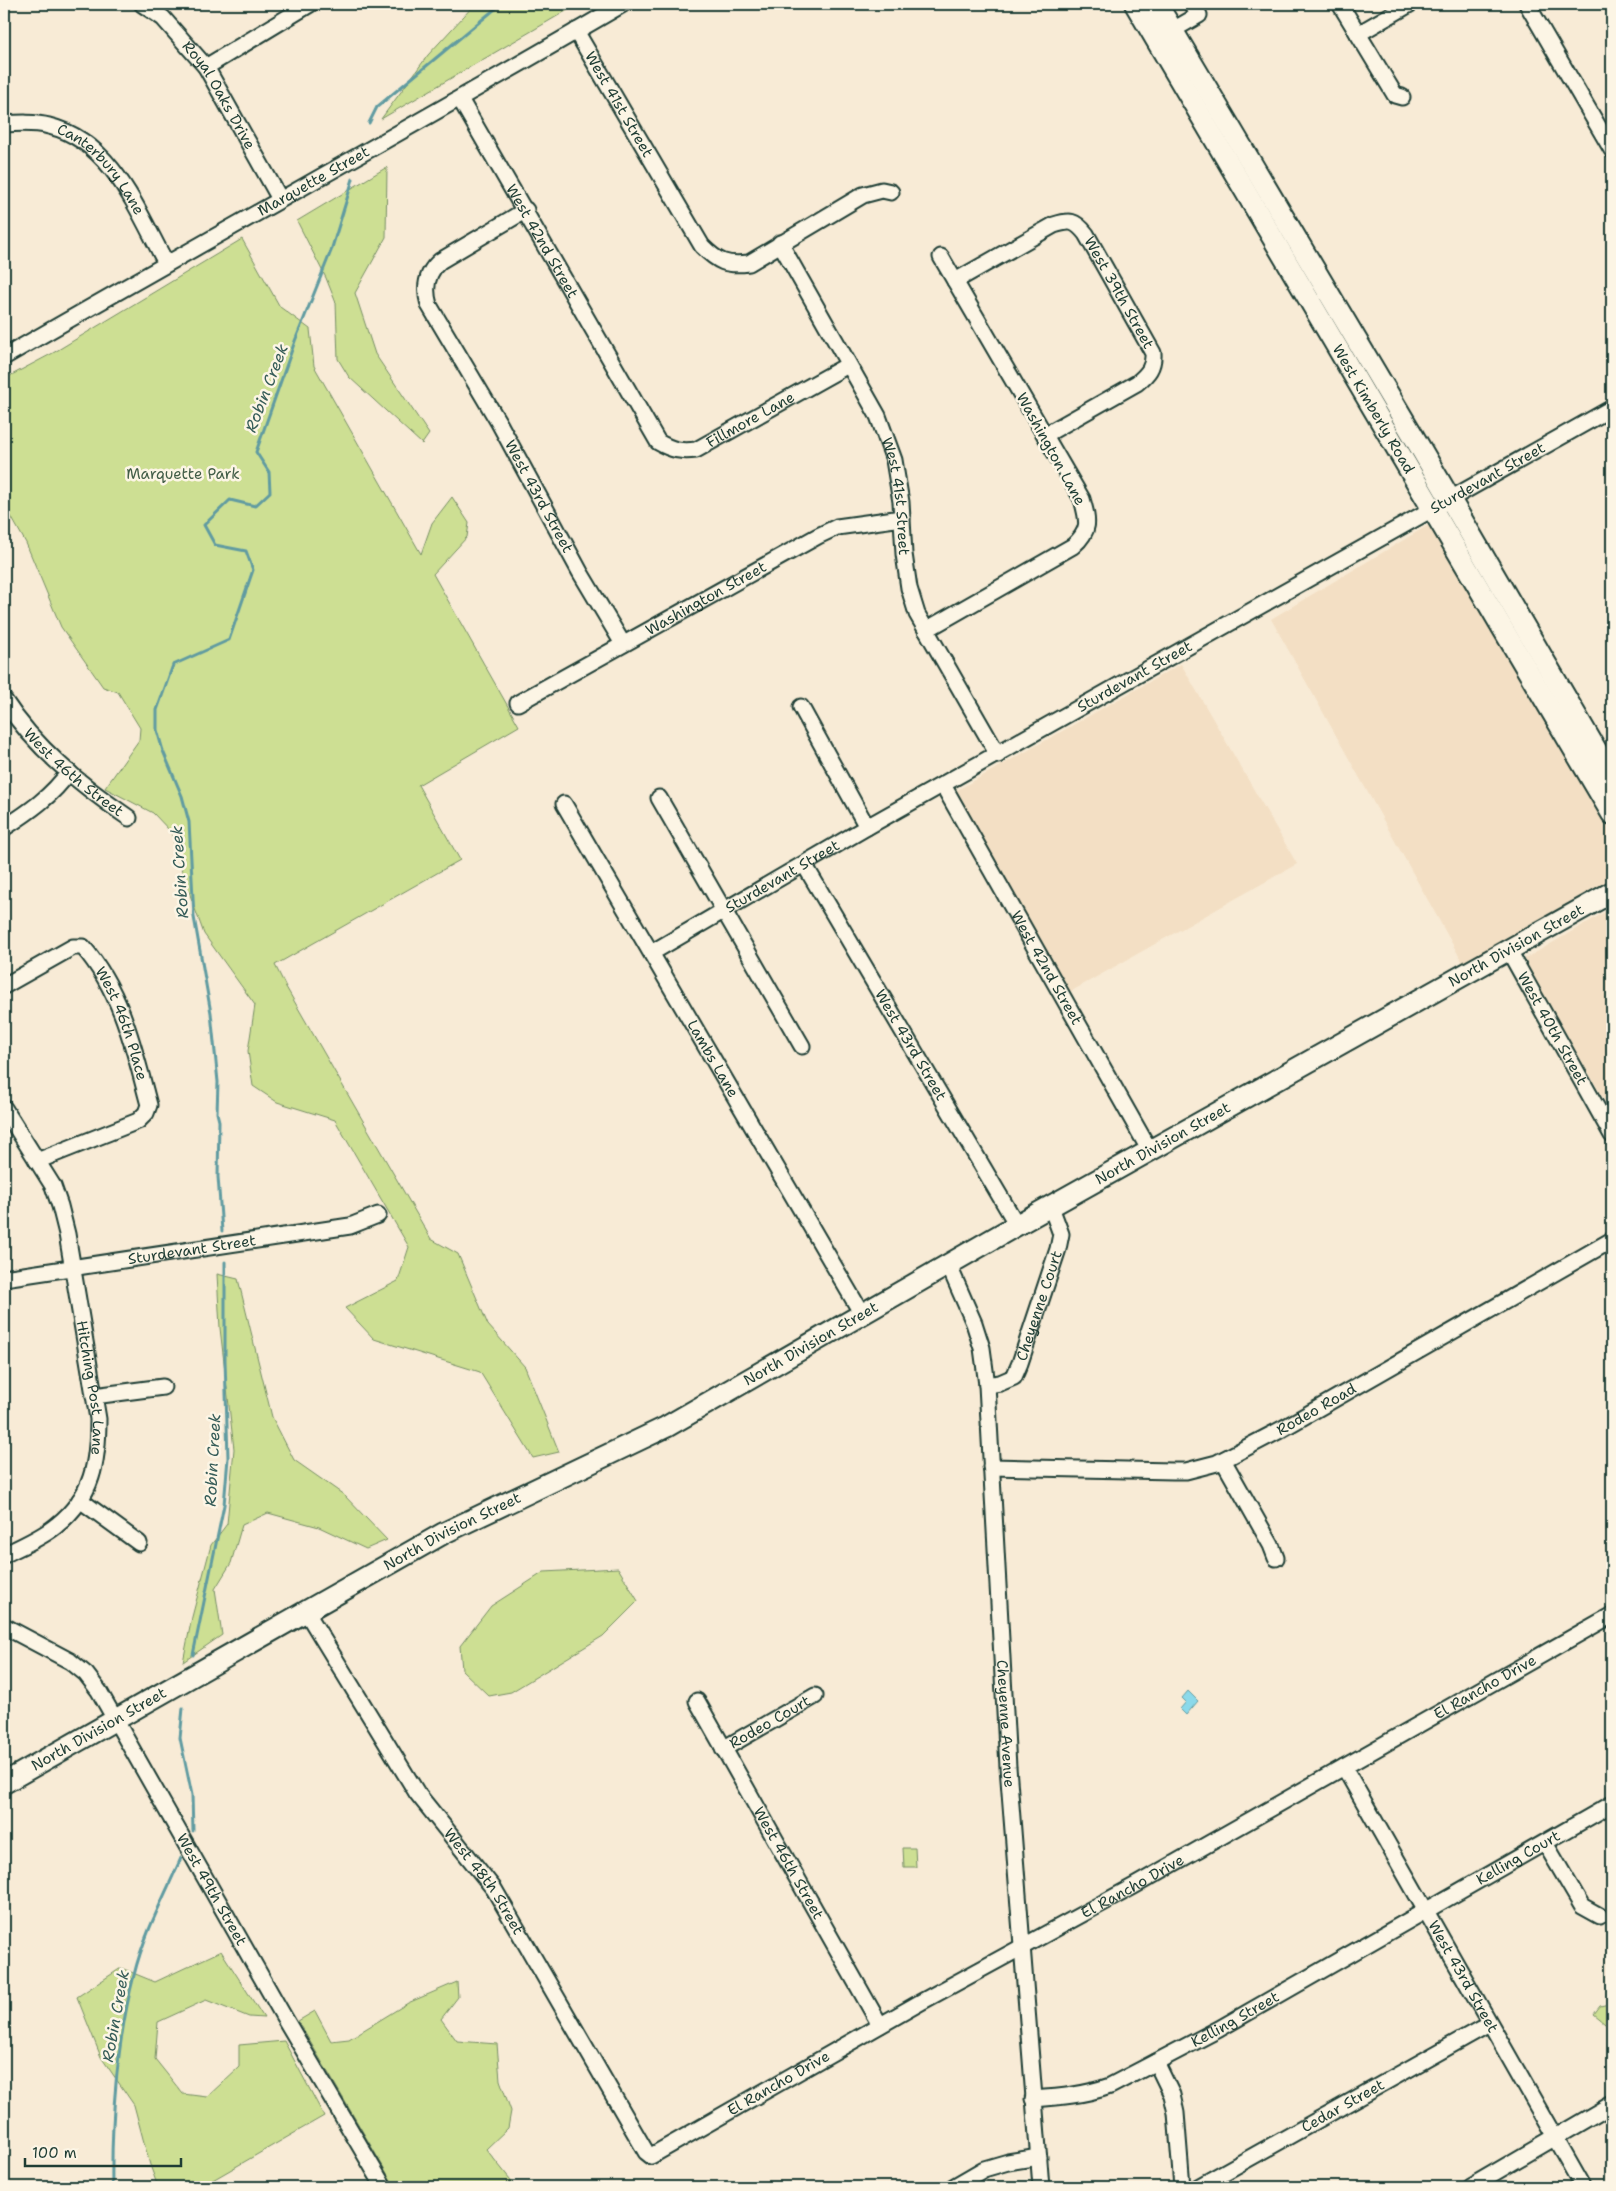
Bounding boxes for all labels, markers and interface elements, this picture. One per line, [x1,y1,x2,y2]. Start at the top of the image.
street label: Royal Oaks Drive [178,37,260,153]
street label: West 41st Street [580,48,658,161]
street label: Canterbury Lane [54,119,149,218]
street label: Marquette Street [254,142,373,221]
street label: West 42nd Street [501,180,583,302]
street label: West 39th Street [1079,233,1159,352]
water label: Robin Creek [240,341,293,435]
street label: West Kimberly Road [1328,341,1420,478]
street label: Fillmore Lane [703,387,798,452]
street label: Washington Lane [1012,389,1090,509]
street label: West 41st Street [877,435,914,556]
street label: West 43rd Street [500,436,578,556]
street label: Sturdevant Street [1426,438,1549,518]
park label: Marquette Park [126,464,240,484]
street label: Washington Street [642,557,770,640]
street label: Sturdevant Street [1073,636,1196,717]
street label: West 46th Street [19,724,128,821]
water label: Robin Creek [166,825,193,919]
street label: Sturdevant Street [722,835,843,918]
street label: North Division Street [1445,900,1587,992]
street label: West 42nd Street [1006,907,1087,1029]
street label: West 46th Place [90,963,152,1083]
street label: West 40th Street [1513,968,1592,1089]
street label: West 43rd Street [870,986,951,1104]
street label: Lambs Lane [682,1016,743,1101]
street label: North Division Street [1091,1098,1234,1189]
street label: Sturdevant Street [127,1230,257,1269]
street label: Cheyenne Court [1011,1248,1067,1363]
street label: North Division Street [740,1297,882,1390]
street label: Hitching Post Lane [72,1319,108,1456]
street label: Rodeo Road [1273,1378,1360,1440]
water label: Robin Creek [200,1413,225,1507]
street label: North Division Street [380,1488,524,1575]
street label: El Rancho Drive [1430,1650,1540,1724]
street label: Cheyenne Avenue [992,1659,1020,1788]
street label: North Division Street [28,1683,170,1775]
street label: Rodeo Court [726,1691,814,1753]
street label: West 46th Street [749,1803,828,1923]
street label: West 48th Street [439,1824,528,1938]
street label: Kelling Court [1473,1826,1564,1890]
street label: West 49th Street [172,1830,251,1949]
street label: El Rancho Drive [1077,1850,1188,1923]
street label: West 43rd Street [1423,1917,1503,2036]
water label: Robin Creek [97,1969,134,2064]
street label: Kelling Street [1187,1987,1283,2052]
street label: El Rancho Drive [724,2046,833,2120]
street label: Cedar Street [1298,2075,1388,2137]
scale bar [25,2136,181,2168]
text: 100 m [32,2143,77,2163]

